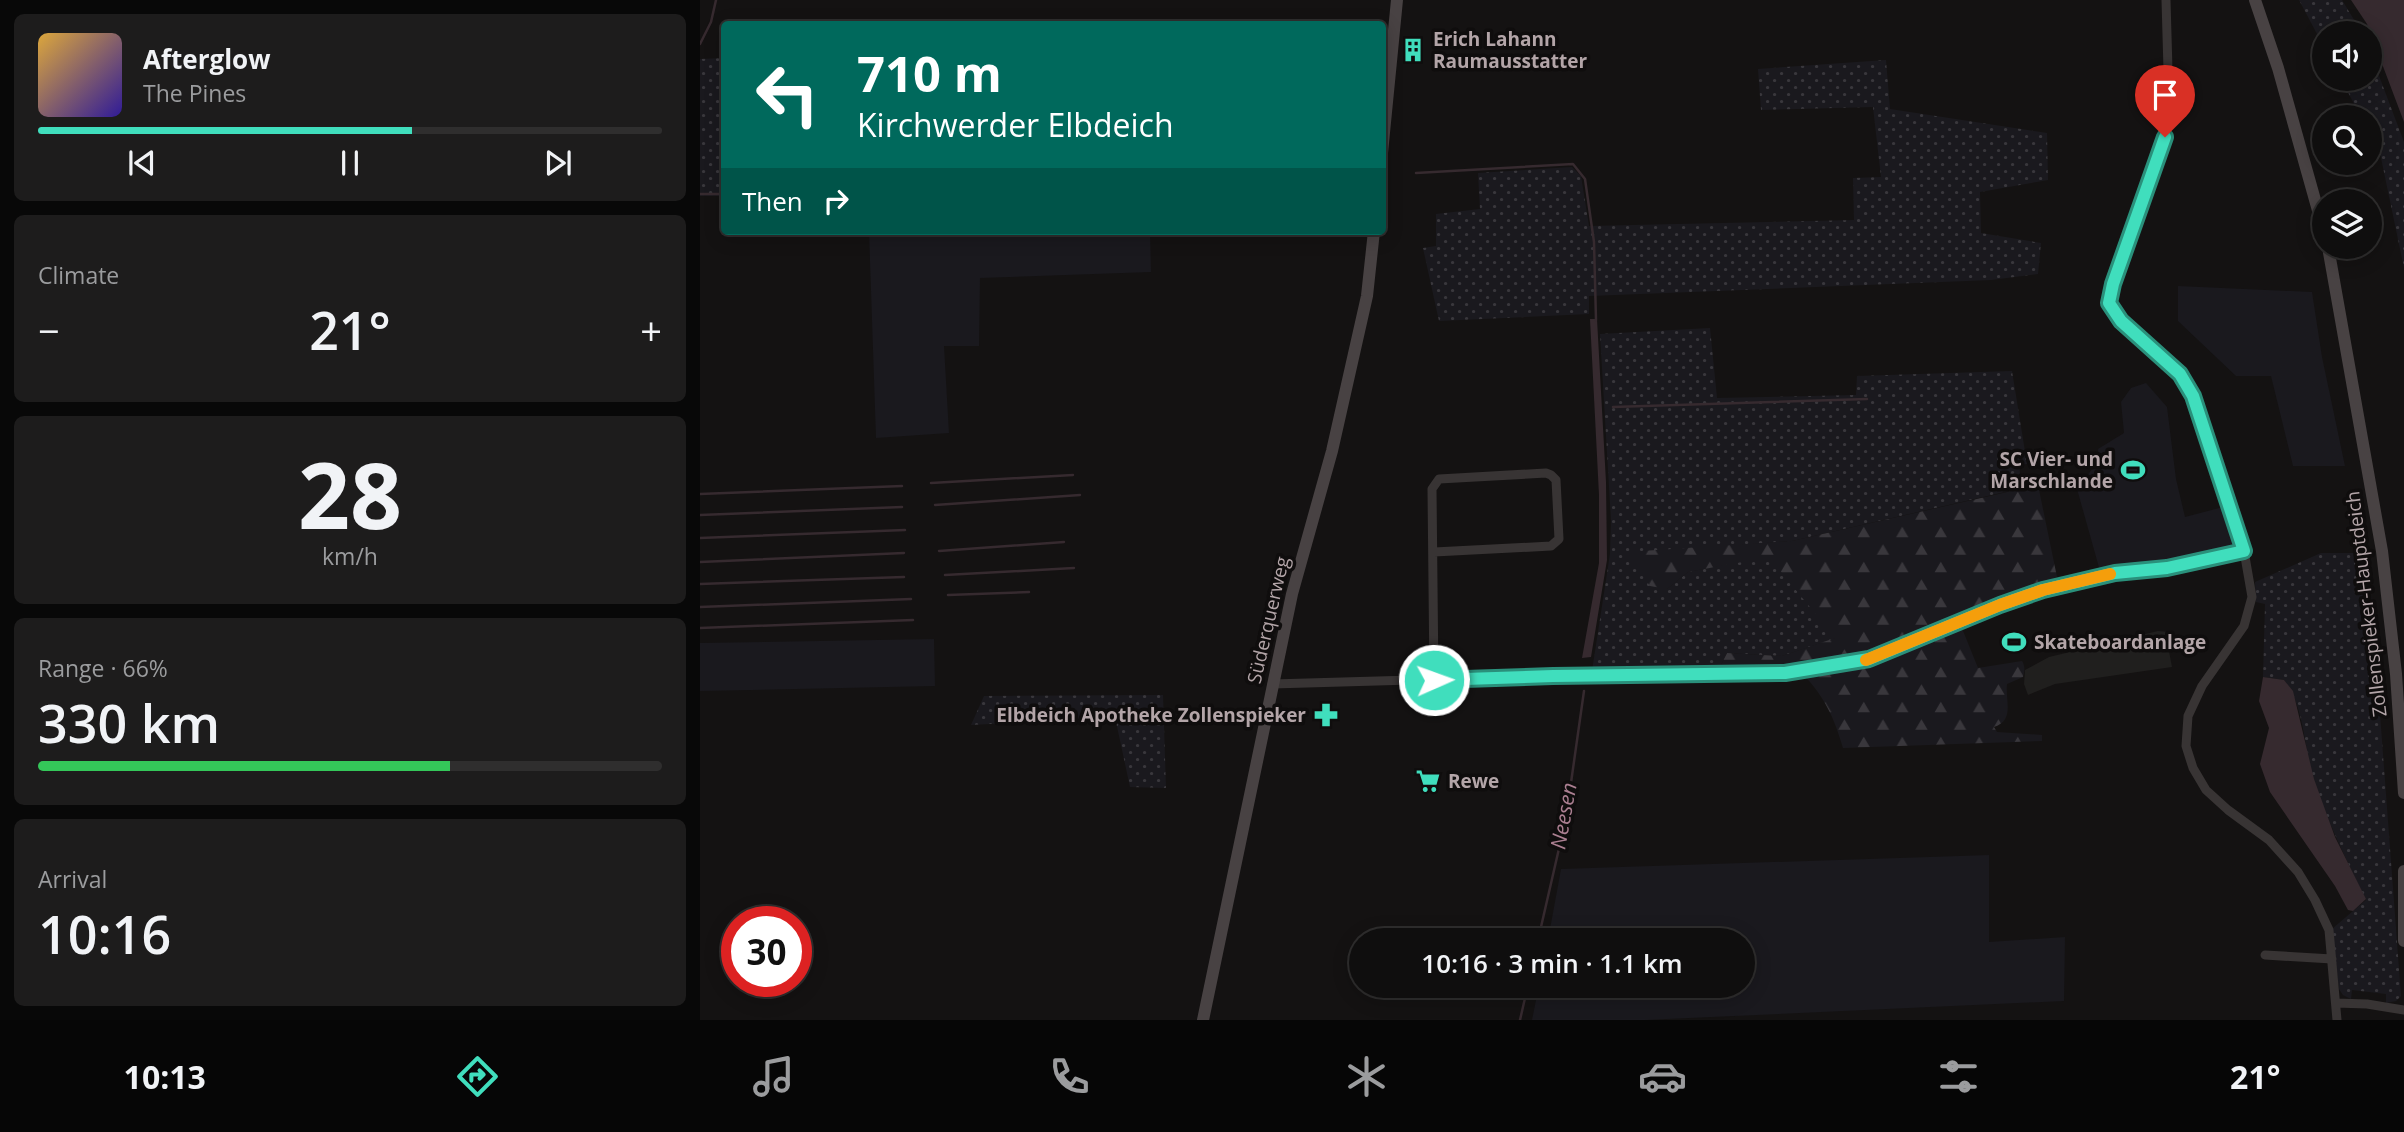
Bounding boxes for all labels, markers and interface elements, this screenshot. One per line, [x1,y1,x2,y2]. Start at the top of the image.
map controls [2312,21,2382,259]
button: sound [2312,21,2382,91]
place label: Erich Lahann Raumausstatter [1433,26,1587,74]
building icon: Erich Lahann Raumausstatter [1399,36,1427,64]
text: 710 m [857,40,1002,106]
text: Afterglow [143,41,270,77]
icon: left [742,49,833,140]
pin [2135,65,2195,137]
icon: arrive [2146,76,2184,114]
text: The Pines [143,77,246,109]
text: Kirchwerder Elbdeich [857,103,1174,146]
button: search [2312,105,2382,175]
icon: previous [123,144,161,182]
icon: pause [331,144,369,182]
icon: next [539,144,577,182]
icon: right [817,182,855,220]
text: Then [742,183,803,219]
button: layers [2312,189,2382,259]
text: Climate [38,259,119,291]
text: 21° [309,294,391,365]
text: − [38,304,60,356]
text: + [640,304,662,356]
text: 28 [298,432,402,556]
place label: SC Vier- und Marschlande [1990,446,2113,494]
sports icon: SC Vier- und Marschlande [2119,456,2147,484]
street label: Zollenspieker-Hauptdeich [2339,490,2393,718]
text: km/h [322,540,378,572]
street label: Süderquerweg [1241,554,1295,686]
sports icon: Skateboardanlage [2000,628,2028,656]
place label: Skateboardanlage [2034,629,2206,655]
position arrow [1397,643,1471,717]
text: Range · 66% [38,652,168,684]
text: 330 km [38,687,220,758]
pharmacy icon: Elbdeich Apotheke Zollenspieker [1312,701,1340,729]
place label: Elbdeich Apotheke Zollenspieker [996,702,1306,728]
supermarket icon: Rewe [1414,767,1442,795]
place label: Rewe [1448,768,1499,794]
water label: Neesen [1543,780,1583,851]
text: Arrival [38,863,107,895]
text: 10:16 [38,898,171,969]
speed limit sign: 30 [721,906,812,997]
text: 10:16 · 3 min · 1.1 km [1421,945,1683,981]
icon: directions [453,1052,502,1101]
icon: music [749,1052,798,1101]
icon: phone [1045,1052,1094,1101]
icon: climate [1342,1052,1391,1101]
icon: car [1638,1052,1687,1101]
icon: filters [1934,1052,1983,1101]
text: 10:13 [124,1055,206,1098]
text: 21° [2230,1055,2280,1098]

